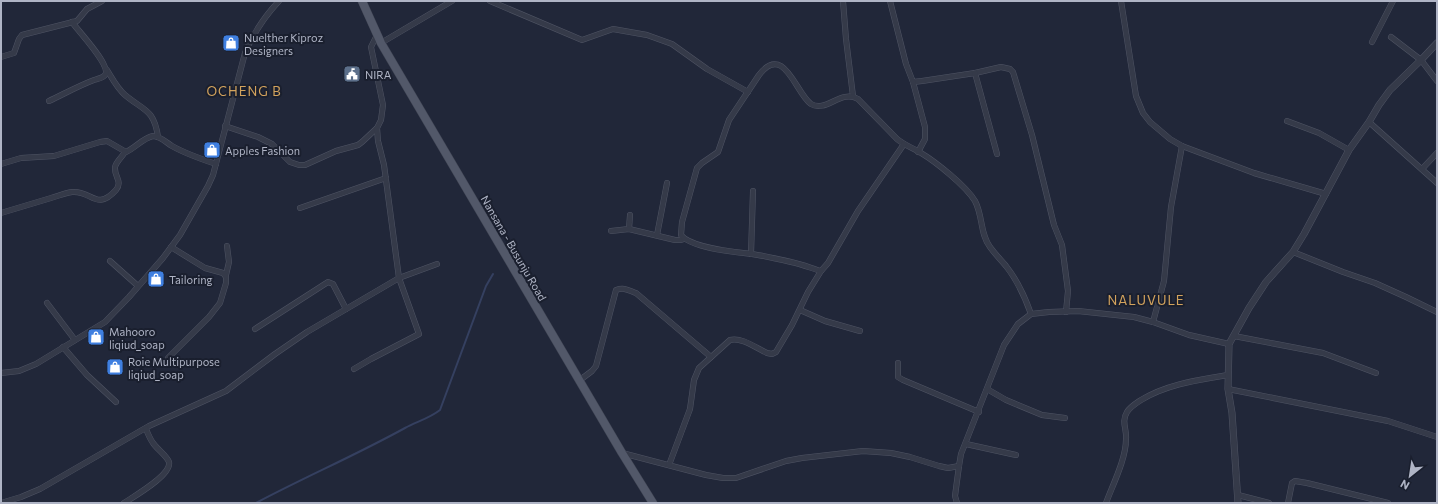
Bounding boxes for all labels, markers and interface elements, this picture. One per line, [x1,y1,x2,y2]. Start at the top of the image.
place label: Nuelther Kiproz Designers [244,31,324,57]
shop icon: Nuelther Kiproz Designers [221,33,241,53]
public building icon: NIRA [342,64,362,84]
place label: NIRA [365,68,392,81]
district label: OCHENG B [206,83,282,99]
shop icon: Apples Fashion [202,140,222,160]
place label: Apples Fashion [225,144,300,157]
street label: Nansana - Busunju Road [479,193,549,303]
shop icon: Tailoring [146,269,166,289]
place label: Tailoring [169,273,213,286]
district label: NALUVULE [1107,292,1185,308]
place label: Mahooro liqiud_soap [109,325,165,351]
shop icon: Mahooro liqiud_soap [86,327,106,347]
place label: Roie Multipurpose liqiud_soap [128,355,220,381]
shop icon: Roie Multipurpose liqiud_soap [105,357,125,377]
north arrow [1390,456,1430,496]
text: N [1398,477,1412,493]

